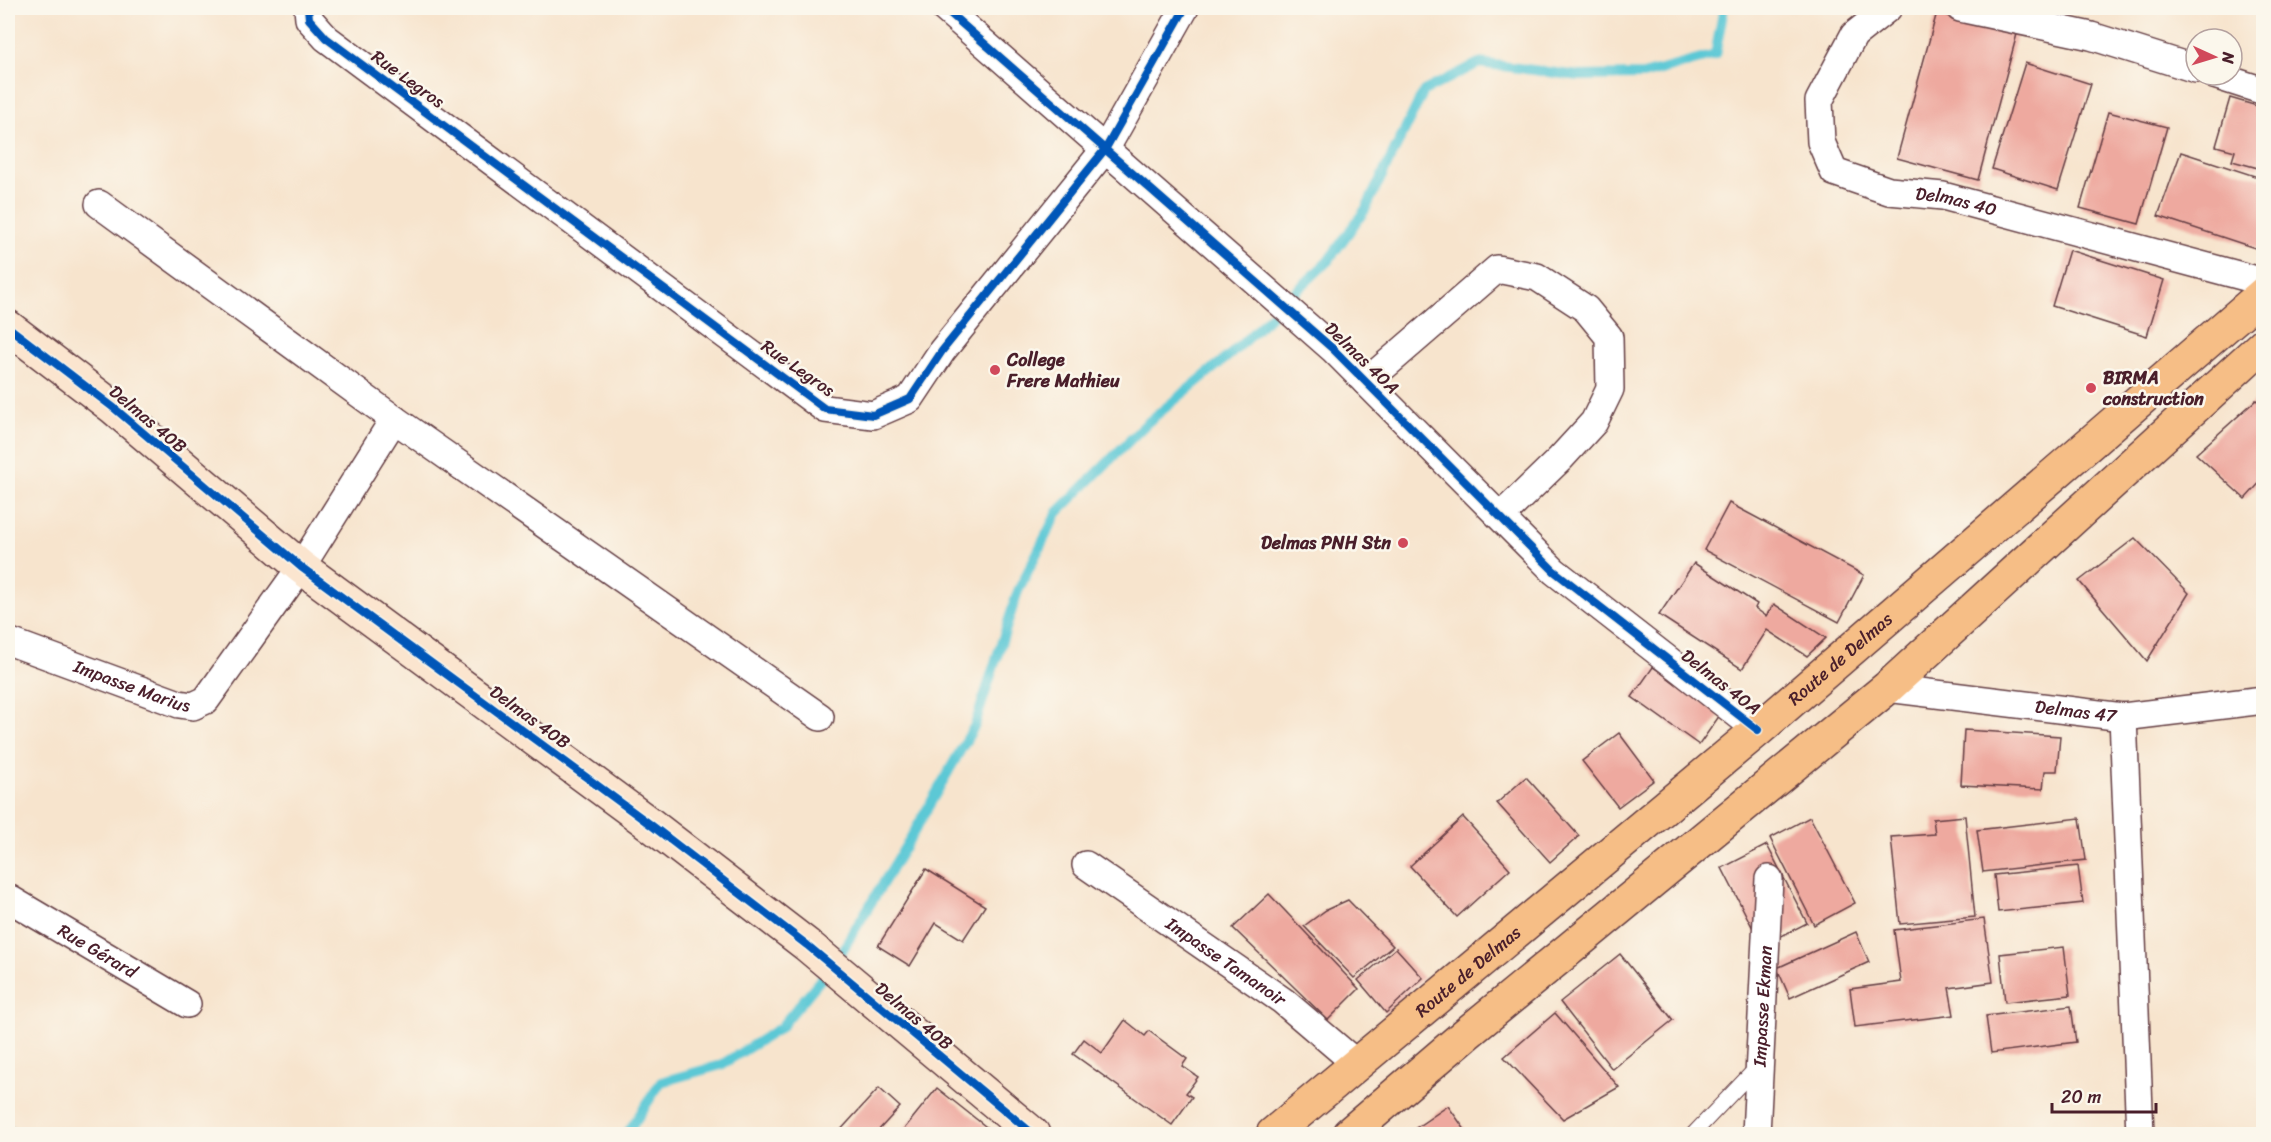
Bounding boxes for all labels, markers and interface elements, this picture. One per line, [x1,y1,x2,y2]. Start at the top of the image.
north arrow [2184,27,2244,87]
street label: Rue Legros [364,41,452,117]
text: N [2214,50,2243,65]
street label: Delmas 40 [1914,178,2000,226]
street label: Delmas 40A [1317,314,1407,402]
street label: Rue Legros [754,331,842,406]
place label: College Frere Mathieu [1006,344,1120,397]
place label: BIRMA construction [2102,362,2204,415]
marker: College Frere Mathieu [988,363,1002,377]
street label: Delmas 40B [102,377,194,461]
marker: BIRMA construction [2084,381,2098,395]
place label: Delmas PNH Stn [1261,527,1391,559]
marker: Delmas PNH Stn [1396,536,1410,550]
street label: Route de Delmas [1780,604,1901,714]
street label: Delmas 40A [1674,640,1768,724]
street label: Impasse Marius [68,650,193,721]
street label: Delmas 40B [483,676,577,758]
street label: Delmas 47 [2033,690,2120,732]
street label: Impasse Tamanoir [1158,908,1294,1016]
street label: Rue Gérard [51,915,145,988]
street label: Route de Delmas [1408,917,1529,1026]
street label: Impasse Ekman [1743,944,1782,1069]
street label: Delmas 40B [868,974,960,1058]
scale bar [2052,1076,2156,1114]
text: 20 m [2061,1081,2101,1113]

